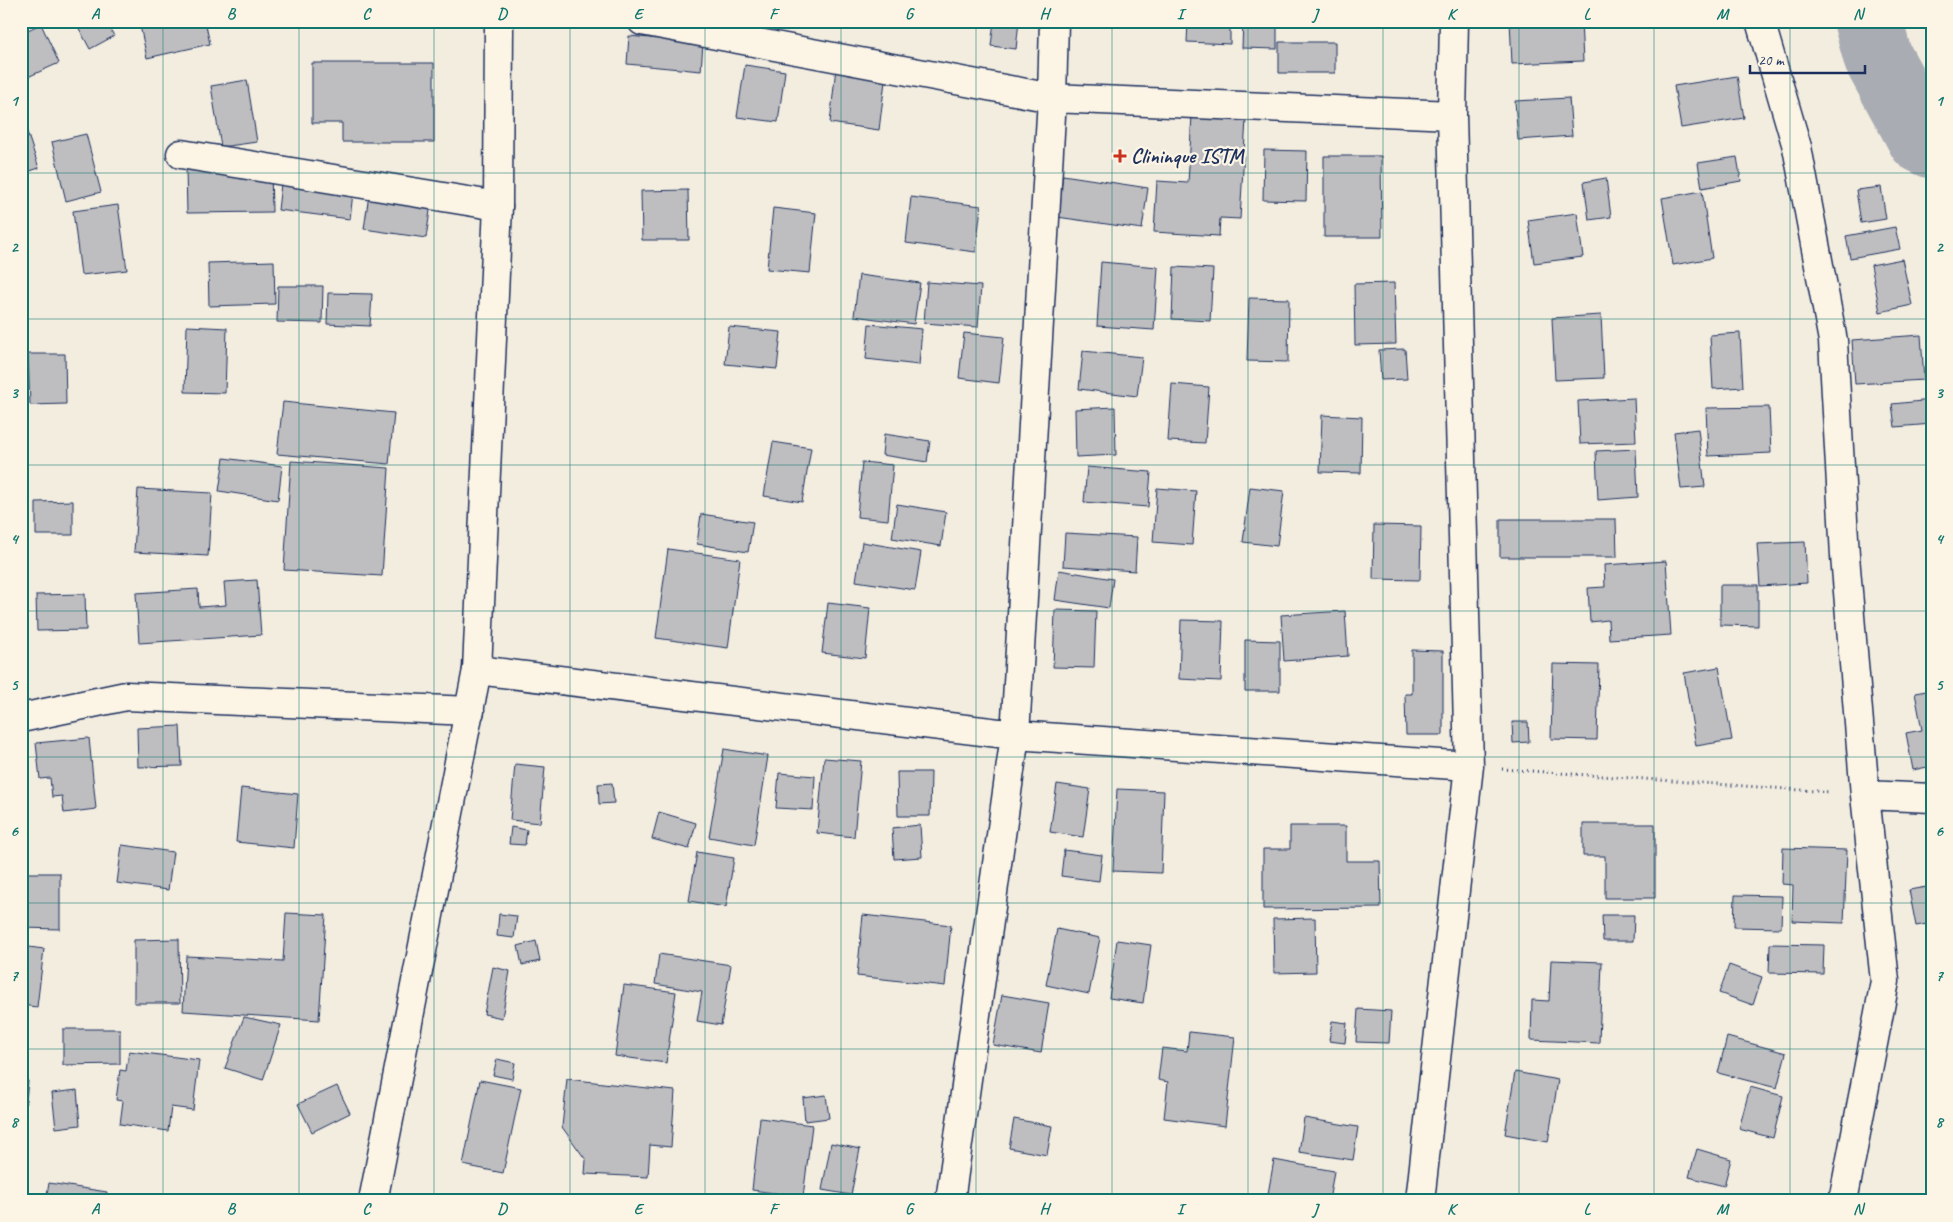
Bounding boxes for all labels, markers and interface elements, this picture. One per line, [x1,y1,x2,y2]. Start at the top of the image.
text: A [91,4,101,24]
text: B [227,4,237,24]
text: C [362,4,372,24]
text: D [497,4,508,24]
text: E [634,4,645,24]
text: F [769,4,780,24]
text: G [905,4,915,24]
text: H [1039,4,1051,24]
text: I [1177,4,1187,24]
text: J [1311,4,1320,24]
text: K [1447,4,1459,24]
text: L [1584,4,1592,24]
text: M [1716,4,1730,24]
text: N [1853,4,1866,24]
scale bar [1750,42,1866,74]
text: 20 m [1758,51,1785,70]
text: 1 [10,91,19,111]
text: 1 [1935,91,1944,111]
place label: Clininque ISTM [1131,143,1245,169]
marker: Clininque ISTM [1113,149,1127,163]
text: 2 [10,237,19,257]
text: 2 [1935,237,1944,257]
text: 3 [10,383,19,403]
text: 3 [1935,383,1944,403]
text: 4 [10,529,19,549]
text: 4 [1935,529,1944,549]
text: 5 [11,675,20,695]
text: 5 [1936,675,1945,695]
text: 6 [10,821,19,841]
text: 6 [1935,821,1944,841]
text: 7 [10,966,19,986]
text: 7 [1935,966,1944,986]
text: 8 [10,1112,19,1132]
text: 8 [1935,1112,1944,1132]
text: A [91,1199,101,1219]
text: B [227,1199,237,1219]
text: C [362,1199,372,1219]
text: D [497,1199,508,1219]
text: E [634,1199,645,1219]
text: F [769,1199,780,1219]
text: G [905,1199,915,1219]
text: H [1039,1199,1051,1219]
text: I [1177,1199,1187,1219]
text: J [1311,1199,1320,1219]
text: K [1447,1199,1459,1219]
text: L [1584,1199,1592,1219]
text: M [1716,1199,1730,1219]
text: N [1853,1199,1866,1219]

